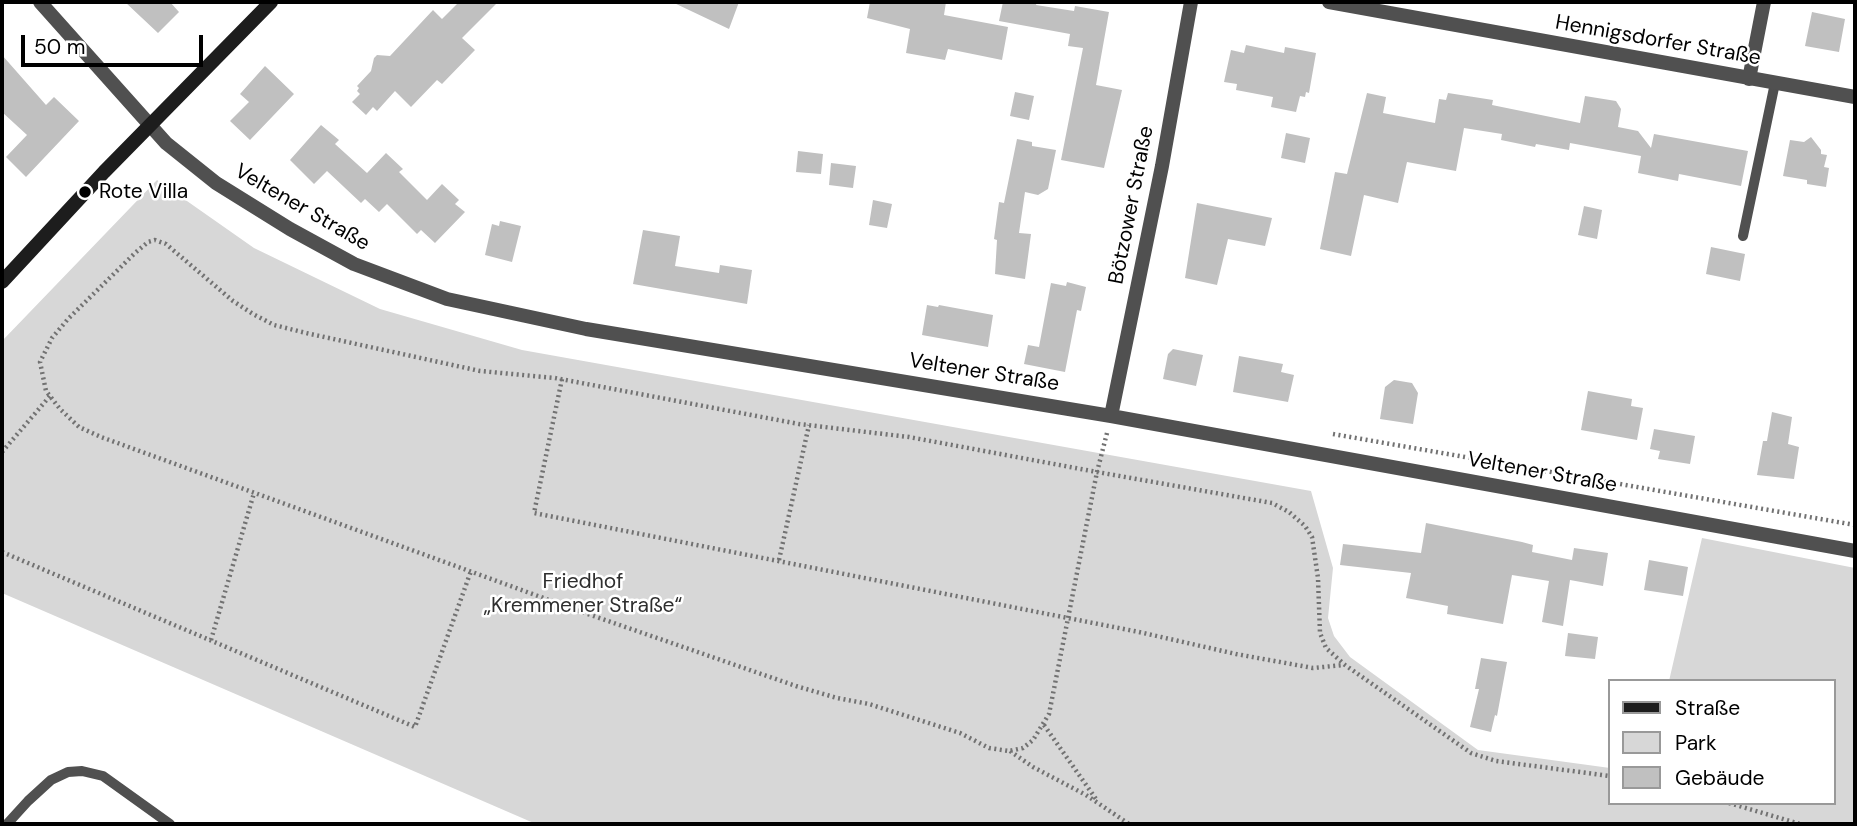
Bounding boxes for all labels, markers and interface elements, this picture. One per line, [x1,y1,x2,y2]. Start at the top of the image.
street label: Hennigsdorfer Straße [1553,11,1763,71]
scale bar [24,21,206,65]
text: 50 m [34,33,85,61]
street label: Bötzower Straße [1104,124,1160,286]
street label: Veltener Straße [230,159,374,257]
place label: Rote Villa [99,179,188,205]
marker: Rote Villa [77,184,93,200]
street label: Veltener Straße [907,349,1061,397]
street label: Veltener Straße [1465,447,1619,499]
park label: Friedhof „Kremmener Straße“ [484,569,682,619]
legend [1608,679,1836,805]
text: Straße [1675,694,1740,722]
text: Park [1675,729,1716,757]
text: Gebäude [1675,764,1765,792]

